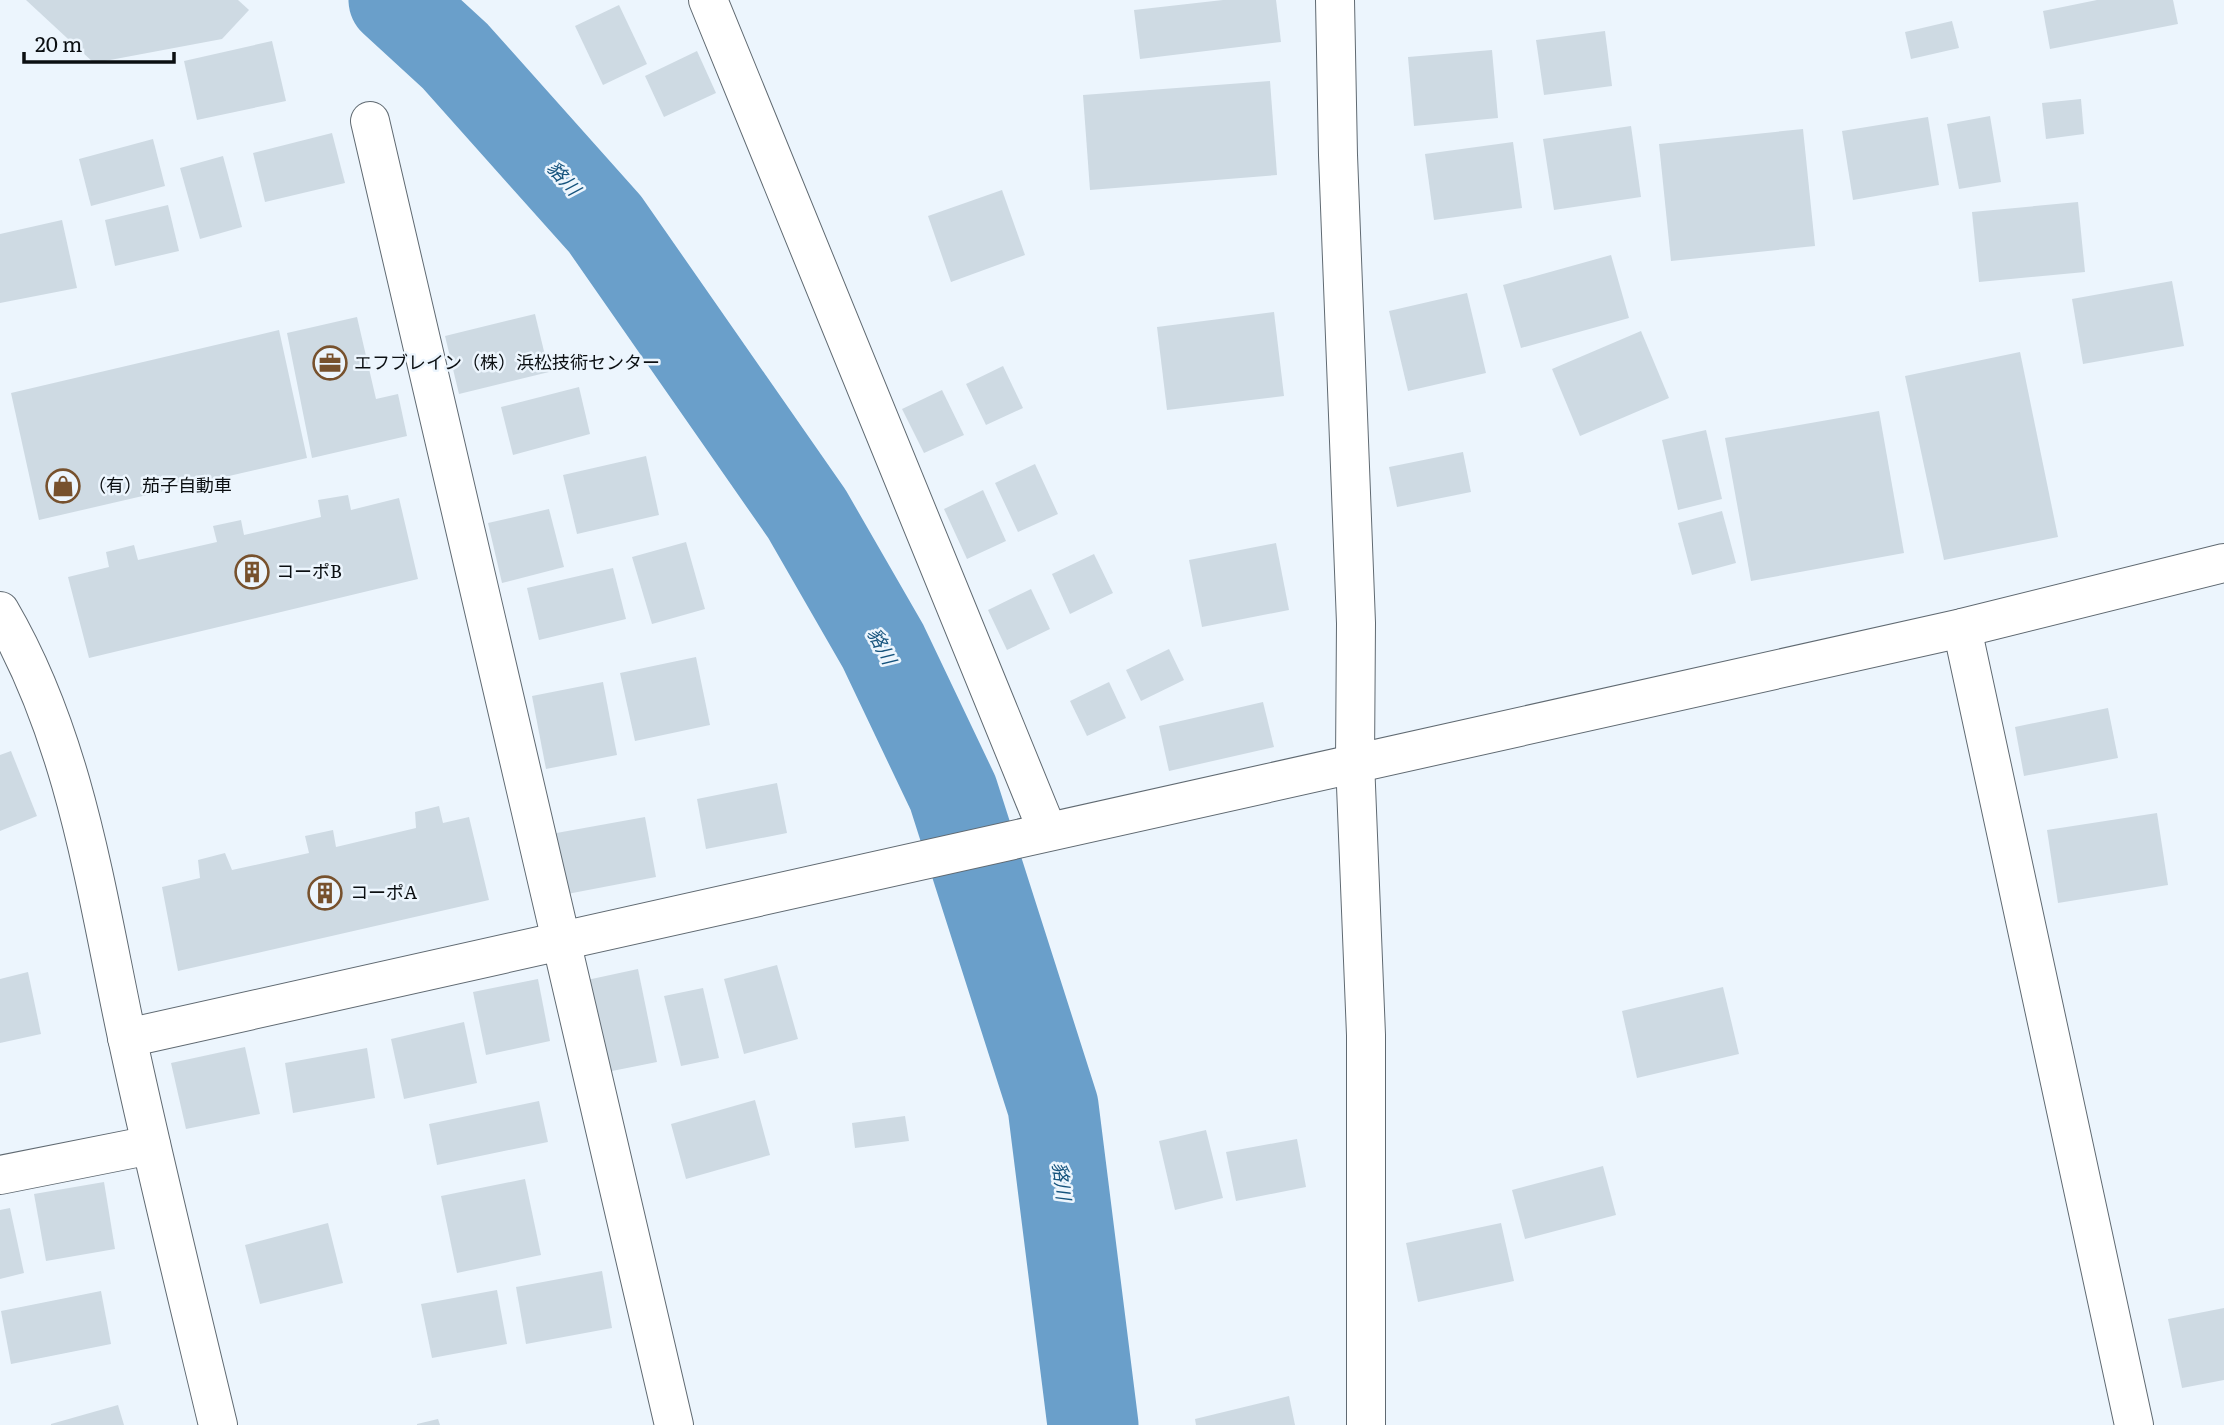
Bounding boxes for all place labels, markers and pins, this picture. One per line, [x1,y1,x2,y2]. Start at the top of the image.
office icon: エフブレイン（株）浜松技術センター [311,344,349,382]
place label: エフブレイン（株）浜松技術センター [354,348,660,375]
shop icon: （有）茄子自動車 [44,467,82,505]
place label: （有）茄子自動車 [88,471,232,498]
building icon: コーポB [233,553,271,591]
place label: コーポB [276,557,342,584]
building icon: コーポA [306,874,344,912]
place label: コーポA [350,878,417,905]

